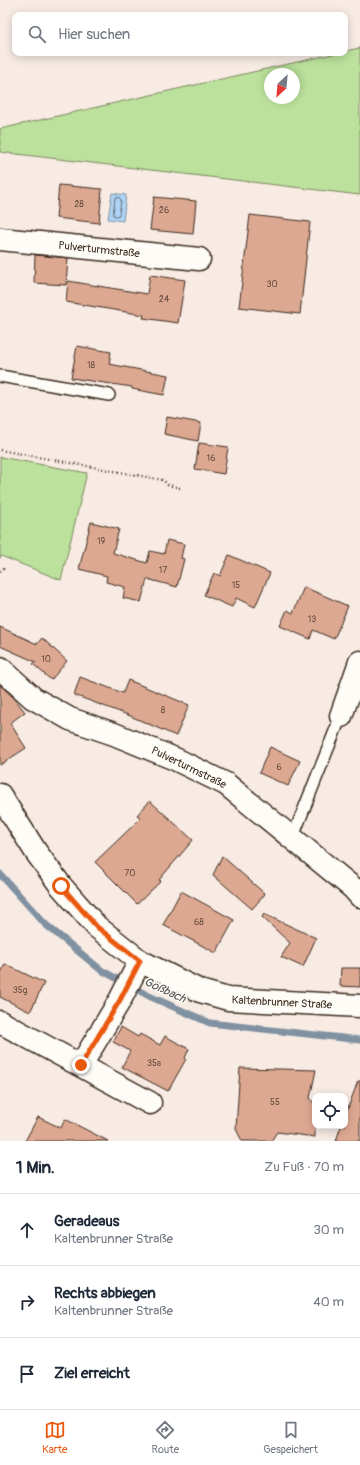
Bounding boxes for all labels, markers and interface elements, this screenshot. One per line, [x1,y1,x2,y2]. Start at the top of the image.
search box [12,12,348,56]
icon: search [26,23,48,45]
text: Hier suchen [58,25,130,44]
north arrow [264,68,300,104]
house number: 28 [74,199,84,210]
house number: 26 [159,205,169,216]
street label: Pulverturmstraße [58,239,141,260]
house number: 30 [266,279,278,290]
house number: 24 [159,294,170,305]
house number: 18 [87,360,95,371]
house number: 16 [207,453,215,464]
house number: 19 [97,536,105,547]
house number: 17 [159,565,167,576]
house number: 15 [232,580,240,591]
house number: 13 [308,614,316,625]
house number: 10 [41,654,51,665]
house number: 8 [161,705,166,716]
street label: Pulverturmstraße [149,744,229,791]
house number: 6 [276,762,282,773]
house number: 70 [125,868,135,879]
route start [52,877,70,895]
house number: 68 [194,917,204,928]
water label: Gößbach [142,974,189,1007]
house number: 35g [13,985,28,996]
street label: Kaltenbrunner Straße [231,993,333,1012]
route end [72,1056,90,1074]
house number: 35a [147,1058,161,1069]
map controls [312,1093,348,1129]
button: locate [312,1093,348,1129]
house number: 55 [270,1097,280,1108]
text: 1 Min. [16,1157,55,1178]
text: Zu Fuß · 70 m [264,1159,344,1175]
text: Geradeaus [54,1212,120,1231]
icon: ahead [16,1219,38,1241]
text: 30 m [314,1222,344,1238]
text: Kaltenbrunner Straße [54,1231,173,1247]
text: Rechts abbiegen [54,1284,156,1303]
icon: right [16,1291,38,1313]
text: 40 m [313,1294,344,1310]
text: Kaltenbrunner Straße [54,1303,173,1319]
icon: arrive [16,1363,38,1385]
text: Ziel erreicht [54,1364,130,1383]
tab: Karte [42,1419,68,1456]
tab: Route [152,1419,179,1456]
tab: Gespeichert [263,1419,318,1456]

